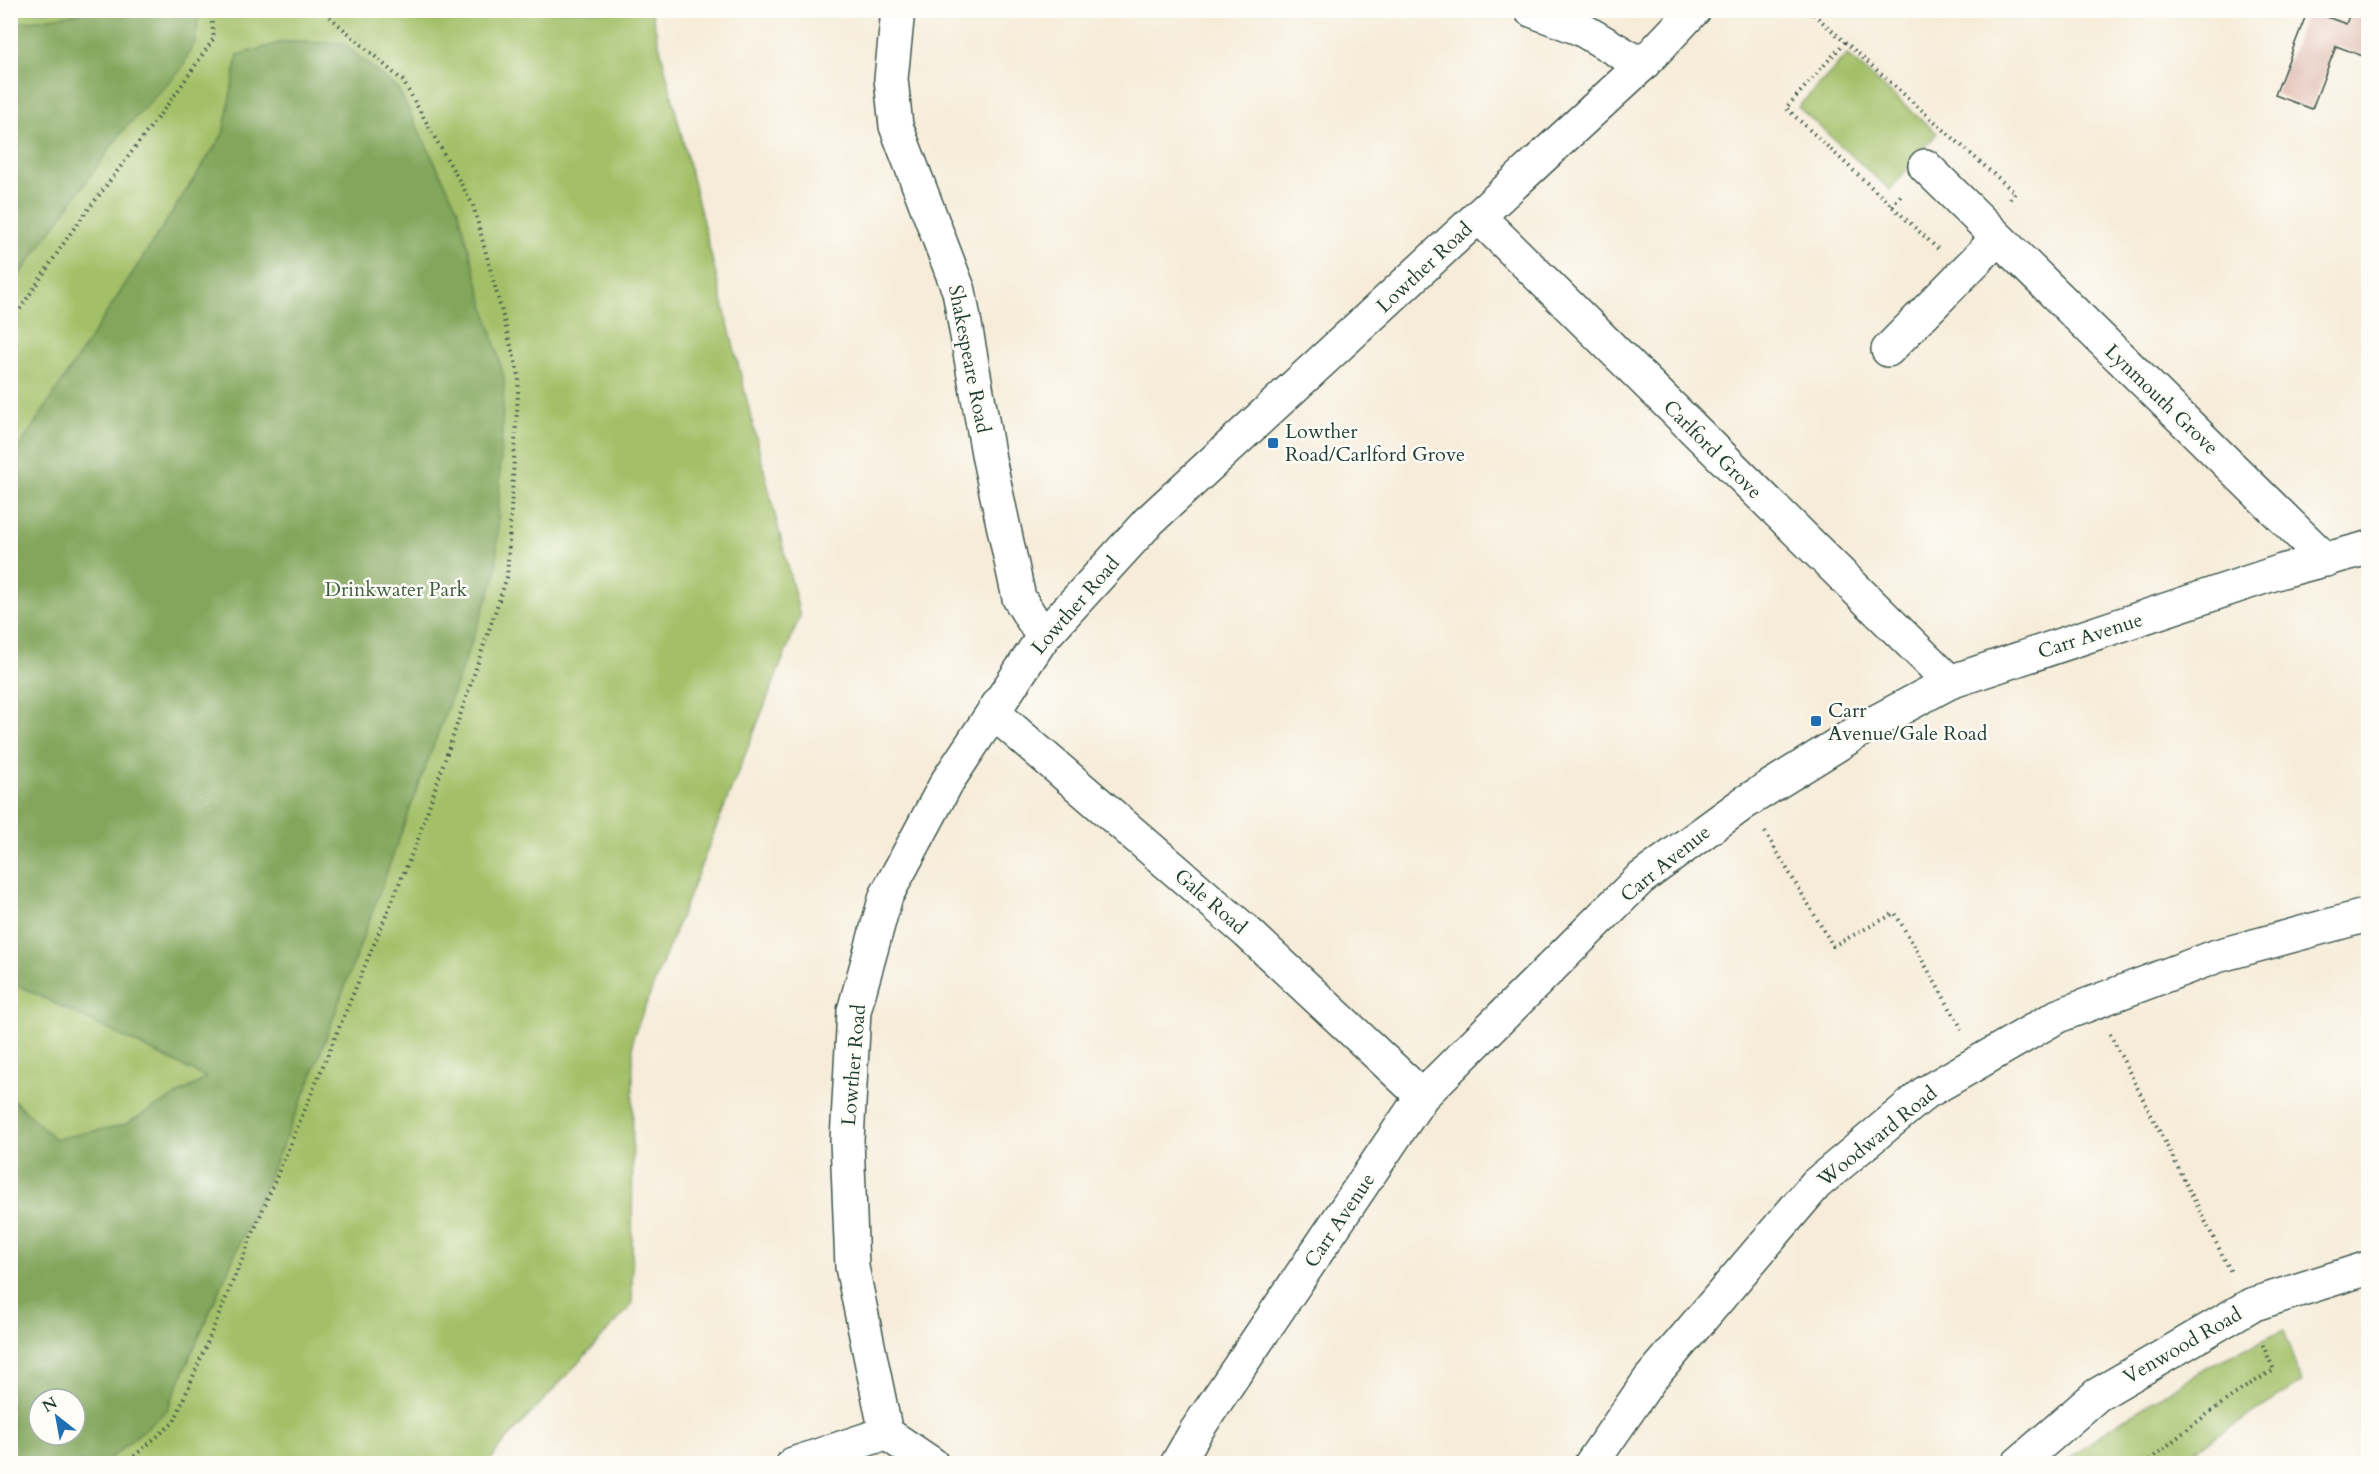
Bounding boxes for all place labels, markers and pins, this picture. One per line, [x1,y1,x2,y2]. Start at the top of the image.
place label: Lowther Road/Carlford Grove [1285,418,1465,468]
marker: Lowther Road/Carlford Grove [1266,436,1280,450]
place label: Carr Avenue/Gale Road [1828,697,1988,747]
marker: Carr Avenue/Gale Road [1809,714,1823,728]

